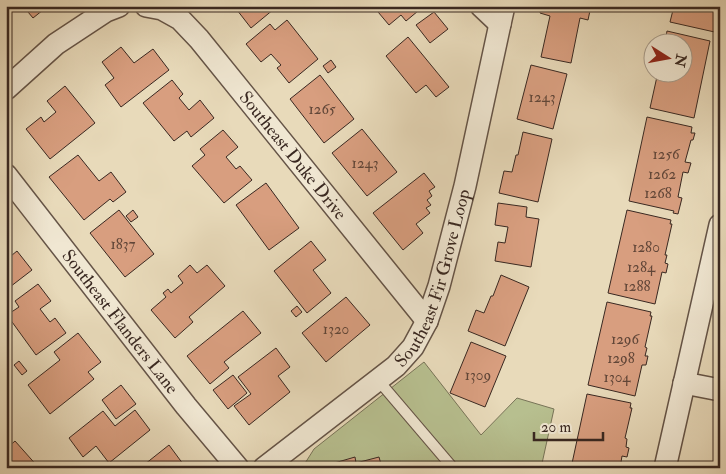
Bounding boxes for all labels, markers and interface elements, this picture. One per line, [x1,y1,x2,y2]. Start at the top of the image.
north arrow [644,32,694,82]
text: N [671,52,690,69]
street label: Southeast Duke Drive [234,87,352,225]
house number: 1243 [529,88,555,107]
house number: 1265 [308,100,336,119]
house number: 1256 [652,145,681,164]
house number: 1243 [352,154,378,173]
house number: 1262 [648,165,676,184]
house number: 1268 [644,184,672,203]
street label: Southeast Fir Grove Loop [389,187,476,372]
house number: 1837 [110,235,136,254]
house number: 1280 [632,238,660,257]
street label: Southeast Flanders Lane [56,245,184,399]
house number: 1284 [627,258,656,277]
house number: 1288 [623,277,651,296]
house number: 1320 [323,320,349,339]
house number: 1296 [611,330,641,349]
house number: 1298 [607,349,635,368]
house number: 1309 [465,366,491,385]
house number: 1304 [604,368,631,387]
scale bar [534,409,602,441]
text: 20 m [541,418,571,437]

